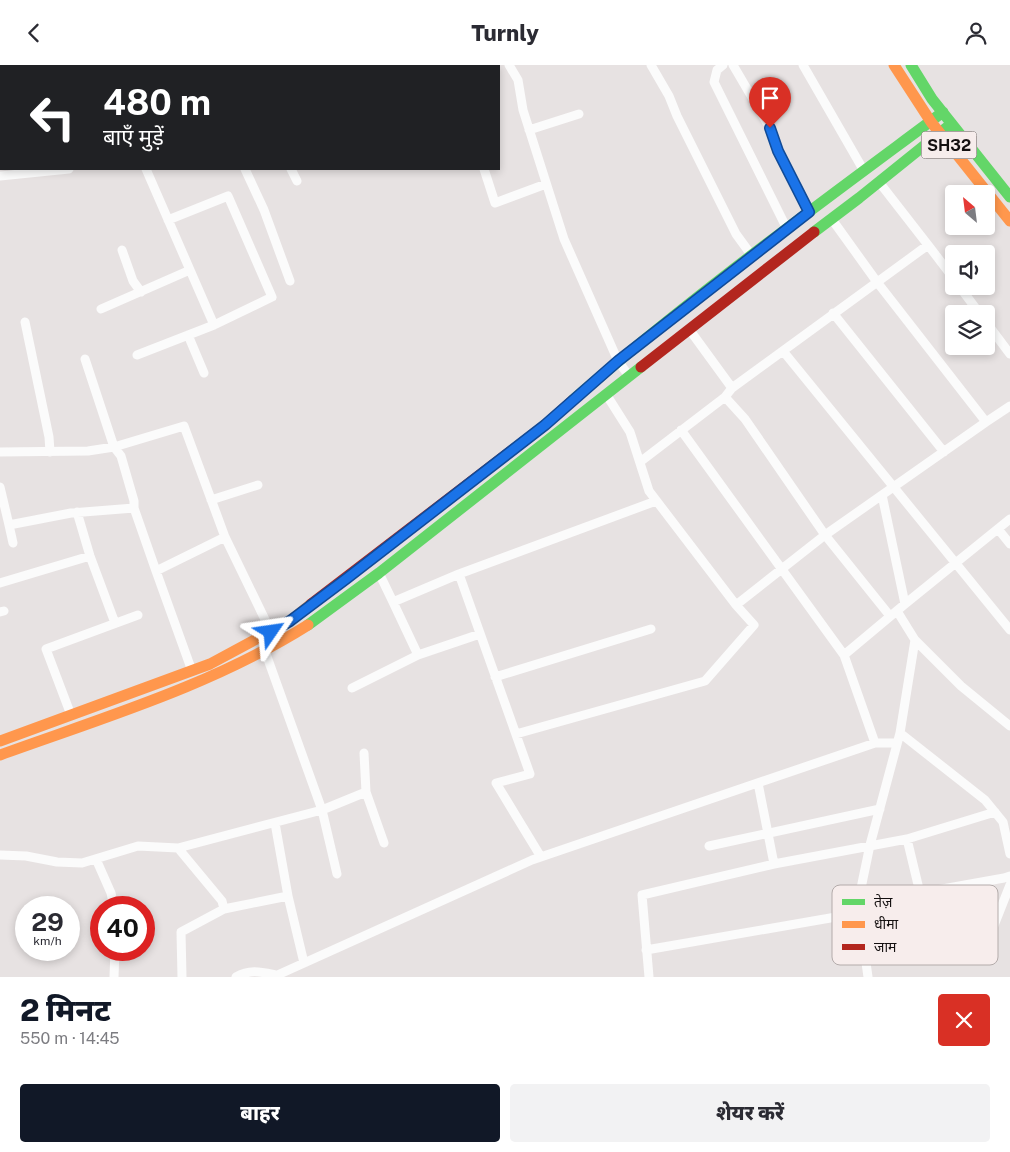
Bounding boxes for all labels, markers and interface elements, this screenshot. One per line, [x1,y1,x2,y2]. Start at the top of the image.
icon: back [20,19,48,47]
icon: person [962,19,990,47]
text: Turnly [471,20,539,46]
pin [749,77,791,128]
text: 480 m [103,82,211,123]
icon: arrive [756,84,784,112]
icon: left [20,85,85,150]
text: बाएँ मुड़ें [103,124,164,150]
road number: SH32 [922,131,976,159]
north arrow [945,185,995,235]
map controls [945,185,995,355]
button: sound [945,245,995,295]
button: layers [945,305,995,355]
position arrow [244,605,296,657]
legend [832,885,998,965]
text: तेज़ [874,893,893,910]
speed limit sign: 40 [90,896,155,961]
text: 29 [31,907,64,937]
text: धीमा [874,916,899,932]
text: km/h [33,934,62,948]
text: जाम [874,939,897,955]
text: 2 मिनट [20,992,111,1028]
button: close [938,994,990,1046]
text: 550 m · 14:45 [20,1029,120,1048]
button: बाहर [20,1084,500,1142]
button: शेयर करें [510,1084,990,1142]

